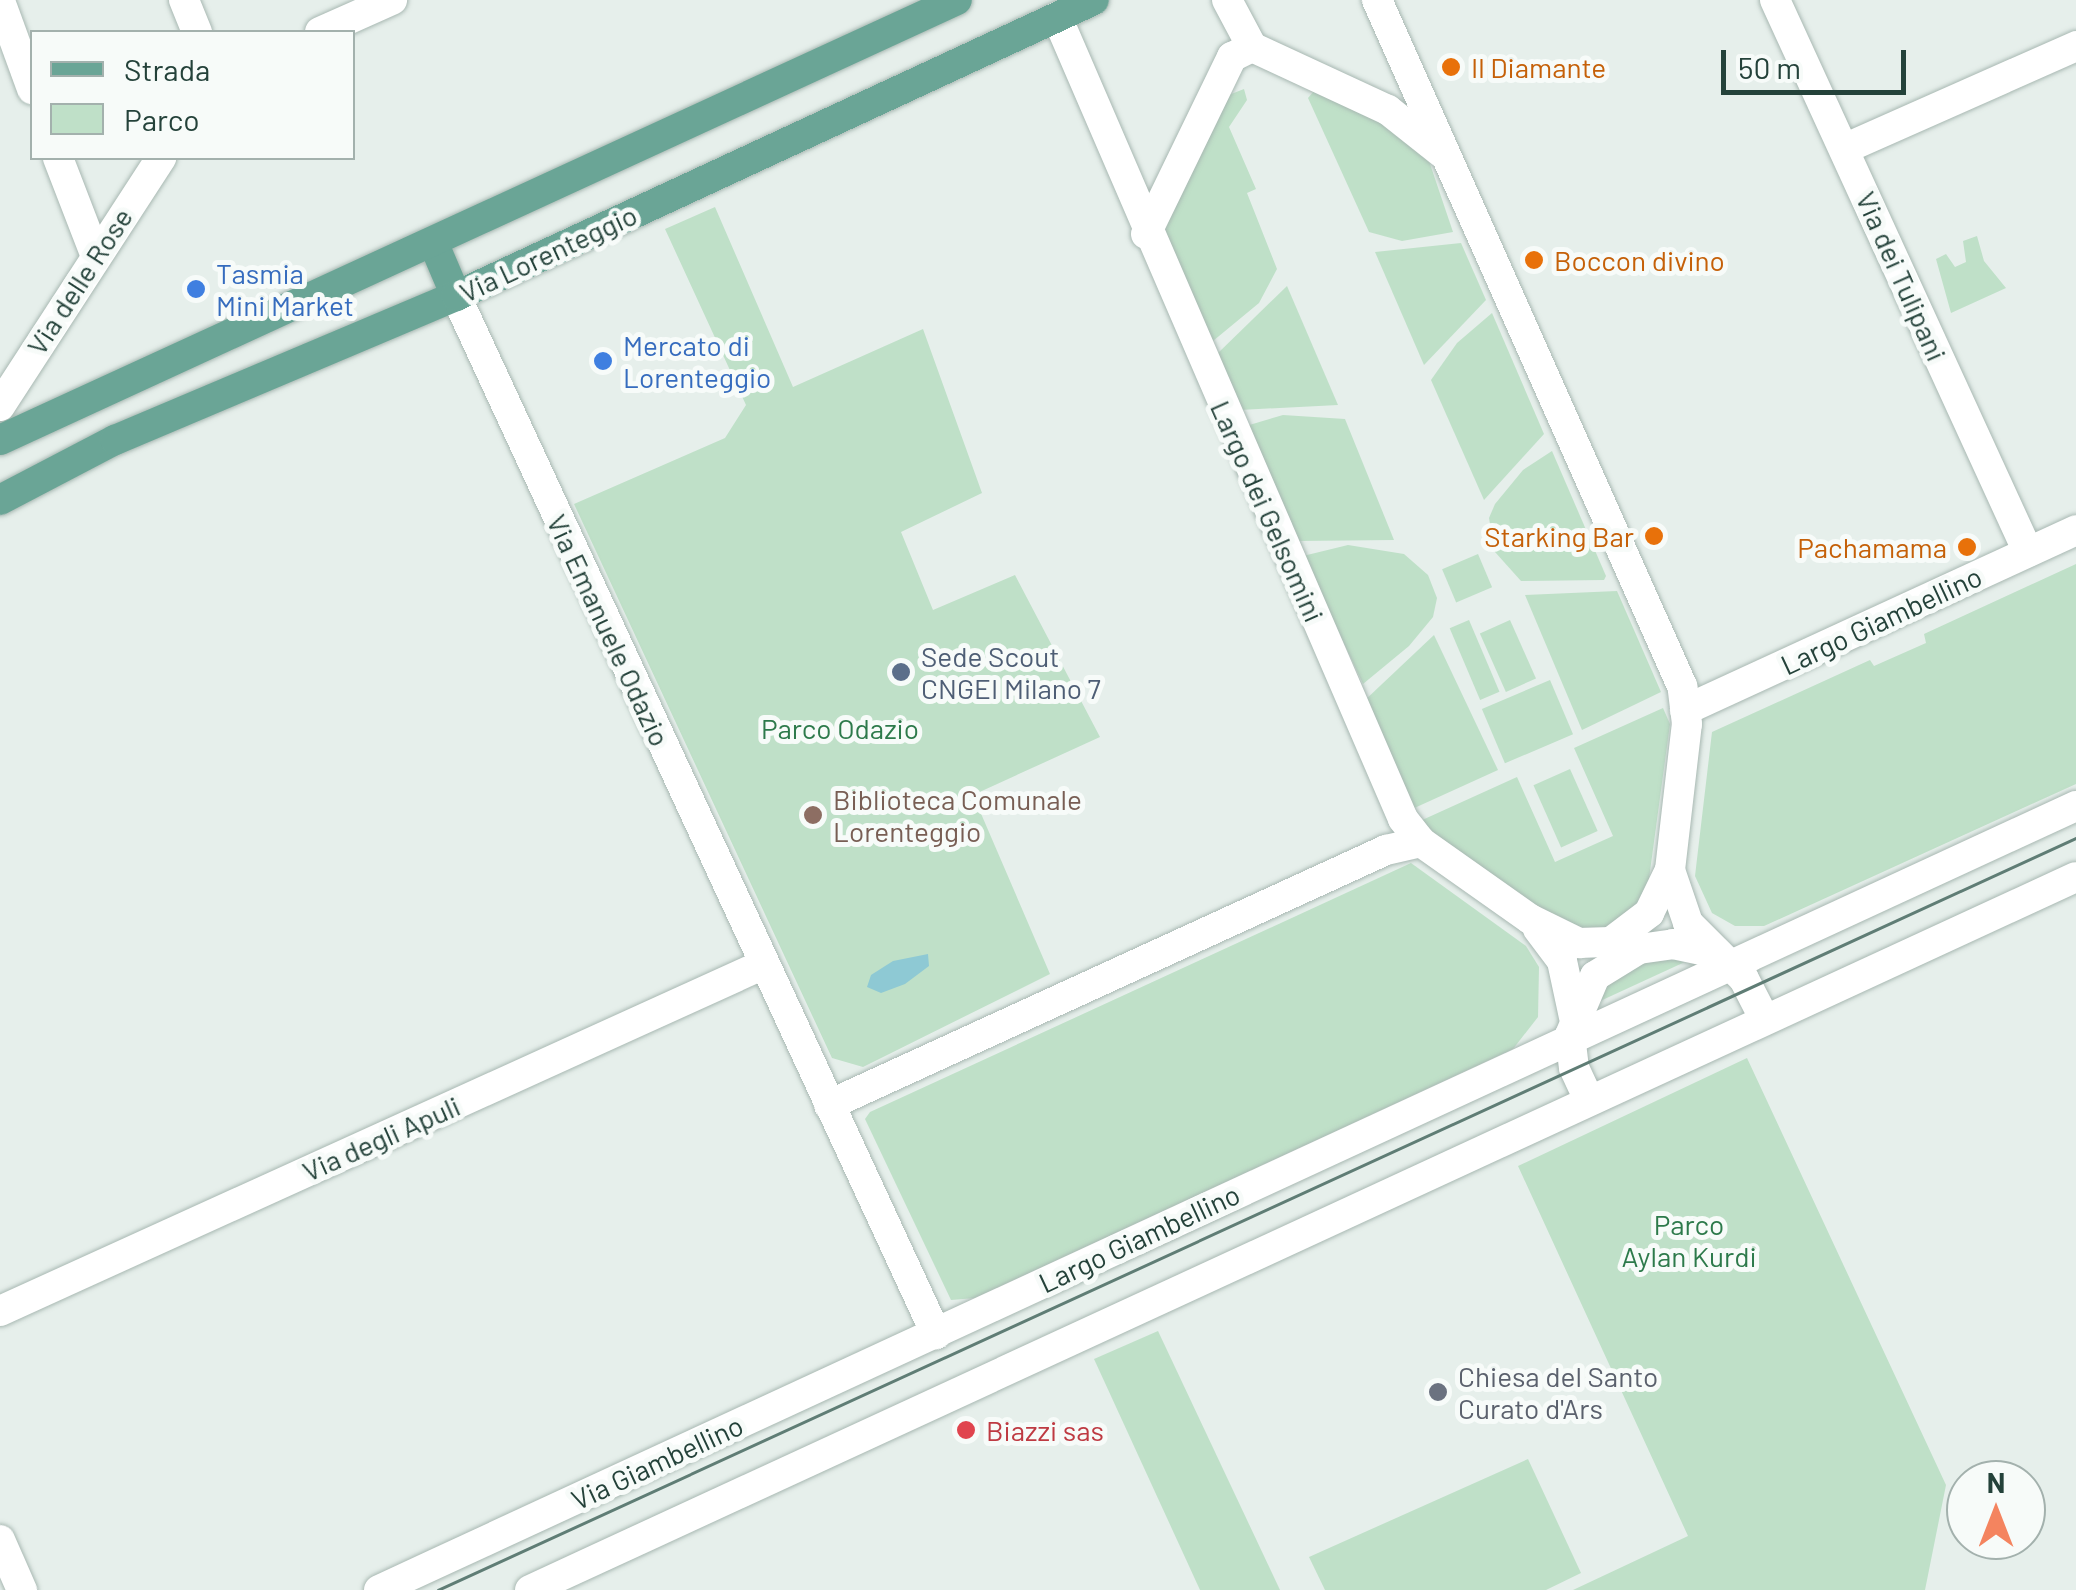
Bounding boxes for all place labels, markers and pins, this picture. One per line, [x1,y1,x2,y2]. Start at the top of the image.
place label: Il Diamante [1471,50,1606,84]
marker: Il Diamante [1440,56,1462,78]
place label: Boccon divino [1554,243,1725,277]
marker: Boccon divino [1523,249,1545,271]
place label: Tasmia Mini Market [216,256,354,322]
marker: Tasmia Mini Market [185,278,207,300]
place label: Mercato di Lorenteggio [623,328,771,394]
marker: Mercato di Lorenteggio [592,350,614,372]
place label: Starking Bar [1484,519,1634,553]
marker: Starking Bar [1643,525,1665,547]
place label: Pachamama [1797,530,1947,564]
marker: Pachamama [1956,536,1978,558]
place label: Sede Scout CNGEI Milano 7 [921,639,1101,705]
marker: Sede Scout CNGEI Milano 7 [890,661,912,683]
place label: Biblioteca Comunale Lorenteggio [833,782,1082,848]
marker: Biblioteca Comunale Lorenteggio [802,804,824,826]
place label: Chiesa del Santo Curato d'Ars [1458,1359,1658,1425]
marker: Chiesa del Santo Curato d'Ars [1427,1381,1449,1403]
place label: Biazzi sas [986,1413,1104,1447]
marker: Biazzi sas [955,1419,977,1441]

